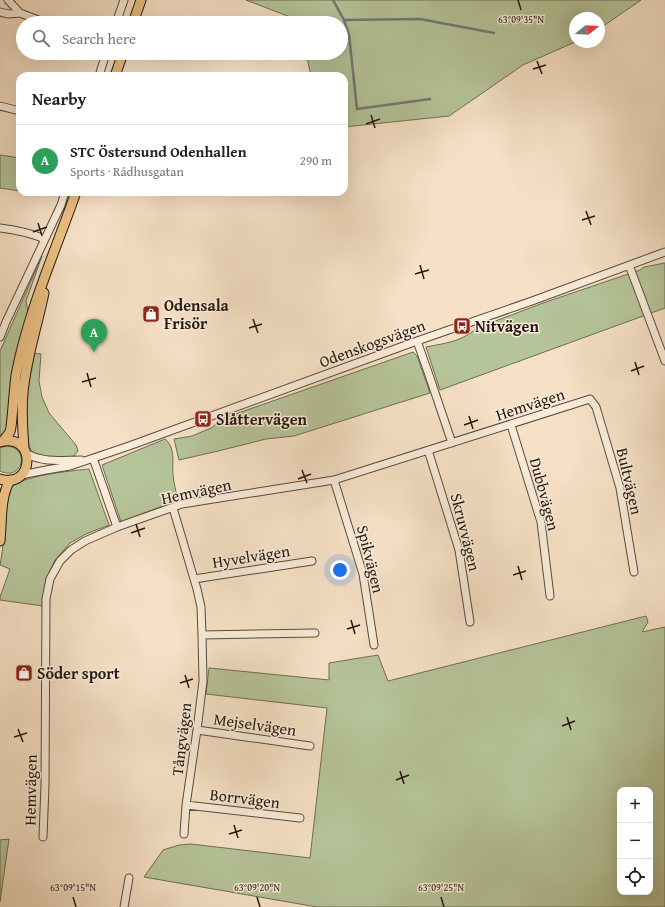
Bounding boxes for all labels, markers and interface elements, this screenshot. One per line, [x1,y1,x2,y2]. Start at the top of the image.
text: 63°09'35"N [498,12,544,27]
north arrow [569,12,605,48]
search box [16,16,348,60]
icon: search [30,27,52,49]
text: Search here [62,28,136,49]
text: Nearby [32,86,86,111]
text: STC Östersund Odenhallen [70,141,247,162]
text: A [41,151,49,170]
text: 290 m [300,151,332,170]
text: Sports · Rådhusgatan [70,162,184,181]
place label: Odensala Frisör [164,293,230,335]
shop icon: Odensala Frisör [141,304,161,324]
street label: Odenskogsvägen [316,313,428,373]
place label: Nitvägen [475,314,539,338]
bus stop icon: Nitvägen [452,316,472,336]
pin: A [81,319,107,352]
street label: Hemvägen [492,382,568,426]
place label: Slåttervägen [216,407,308,431]
bus stop icon: Slåttervägen [193,409,213,429]
street label: Bultvägen [611,445,649,517]
street label: Dubbvägen [524,455,566,533]
street label: Hemvägen [159,472,233,510]
street label: Skruvvägen [445,491,487,573]
street label: Spikvägen [351,523,391,595]
street label: Hyvelvägen [211,538,291,574]
your location [330,560,350,580]
place label: Söder sport [37,661,120,685]
shop icon: Söder sport [14,663,34,683]
street label: Tångvägen [165,701,197,777]
street label: Mejselvägen [212,706,298,742]
street label: Hemvägen [17,754,43,826]
street label: Borrvägen [209,782,281,814]
map controls [617,787,653,895]
button: + [617,787,653,823]
button: − [617,823,653,859]
button: locate [617,859,653,895]
text: 63°09'15"N [50,880,96,895]
text: 63°09'20"N [234,880,280,895]
text: 63°09'25"N [418,880,464,895]

